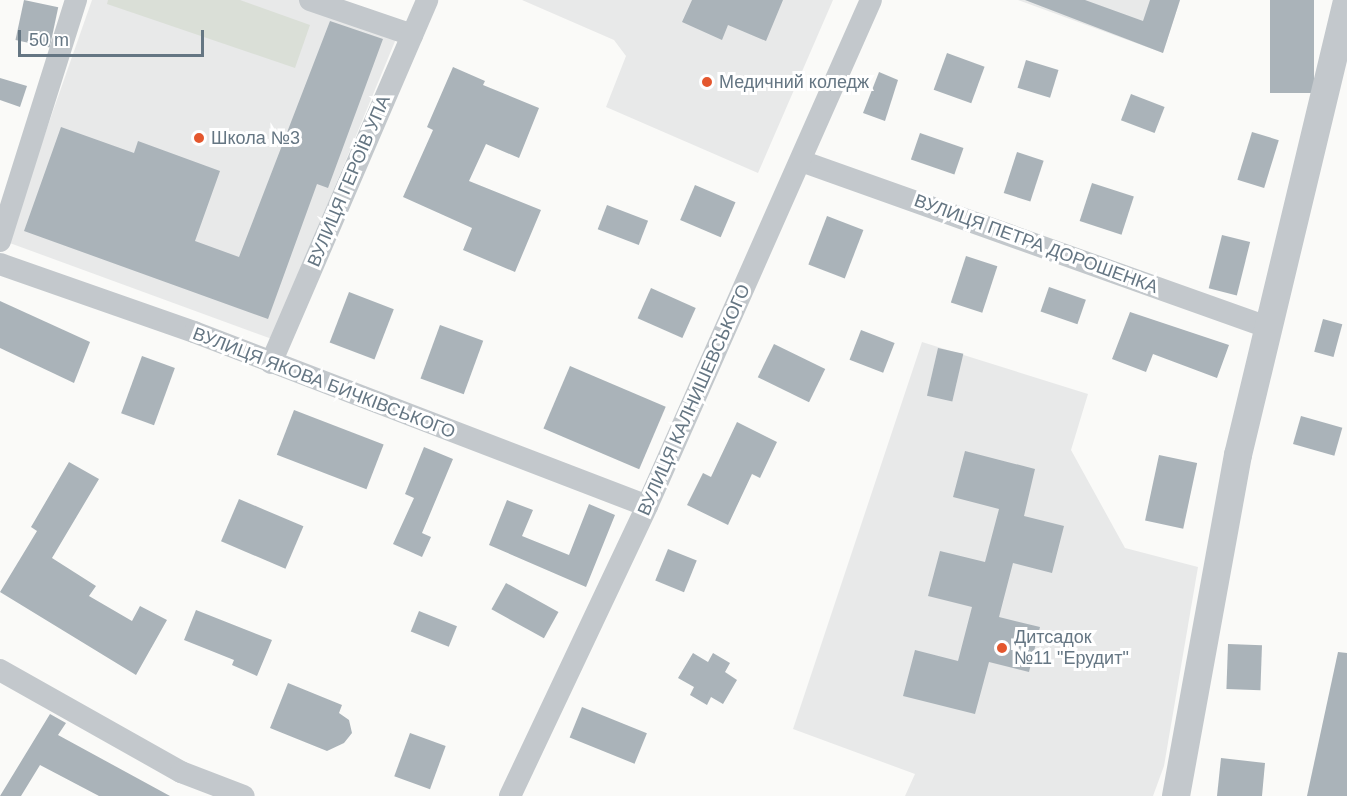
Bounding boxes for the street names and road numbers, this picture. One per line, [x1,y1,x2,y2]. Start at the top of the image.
street label: ВУЛИЦЯ ГЕРОЇВ УПА [303,92,395,270]
street label: ВУЛИЦЯ ПЕТРА ДОРОШЕНКА [911,190,1161,298]
street label: ВУЛИЦЯ КАЛНИШЕВСЬКОГО [633,281,755,519]
street label: ВУЛИЦЯ ЯКОВА БИЧКІВСЬКОГО [190,323,458,443]

